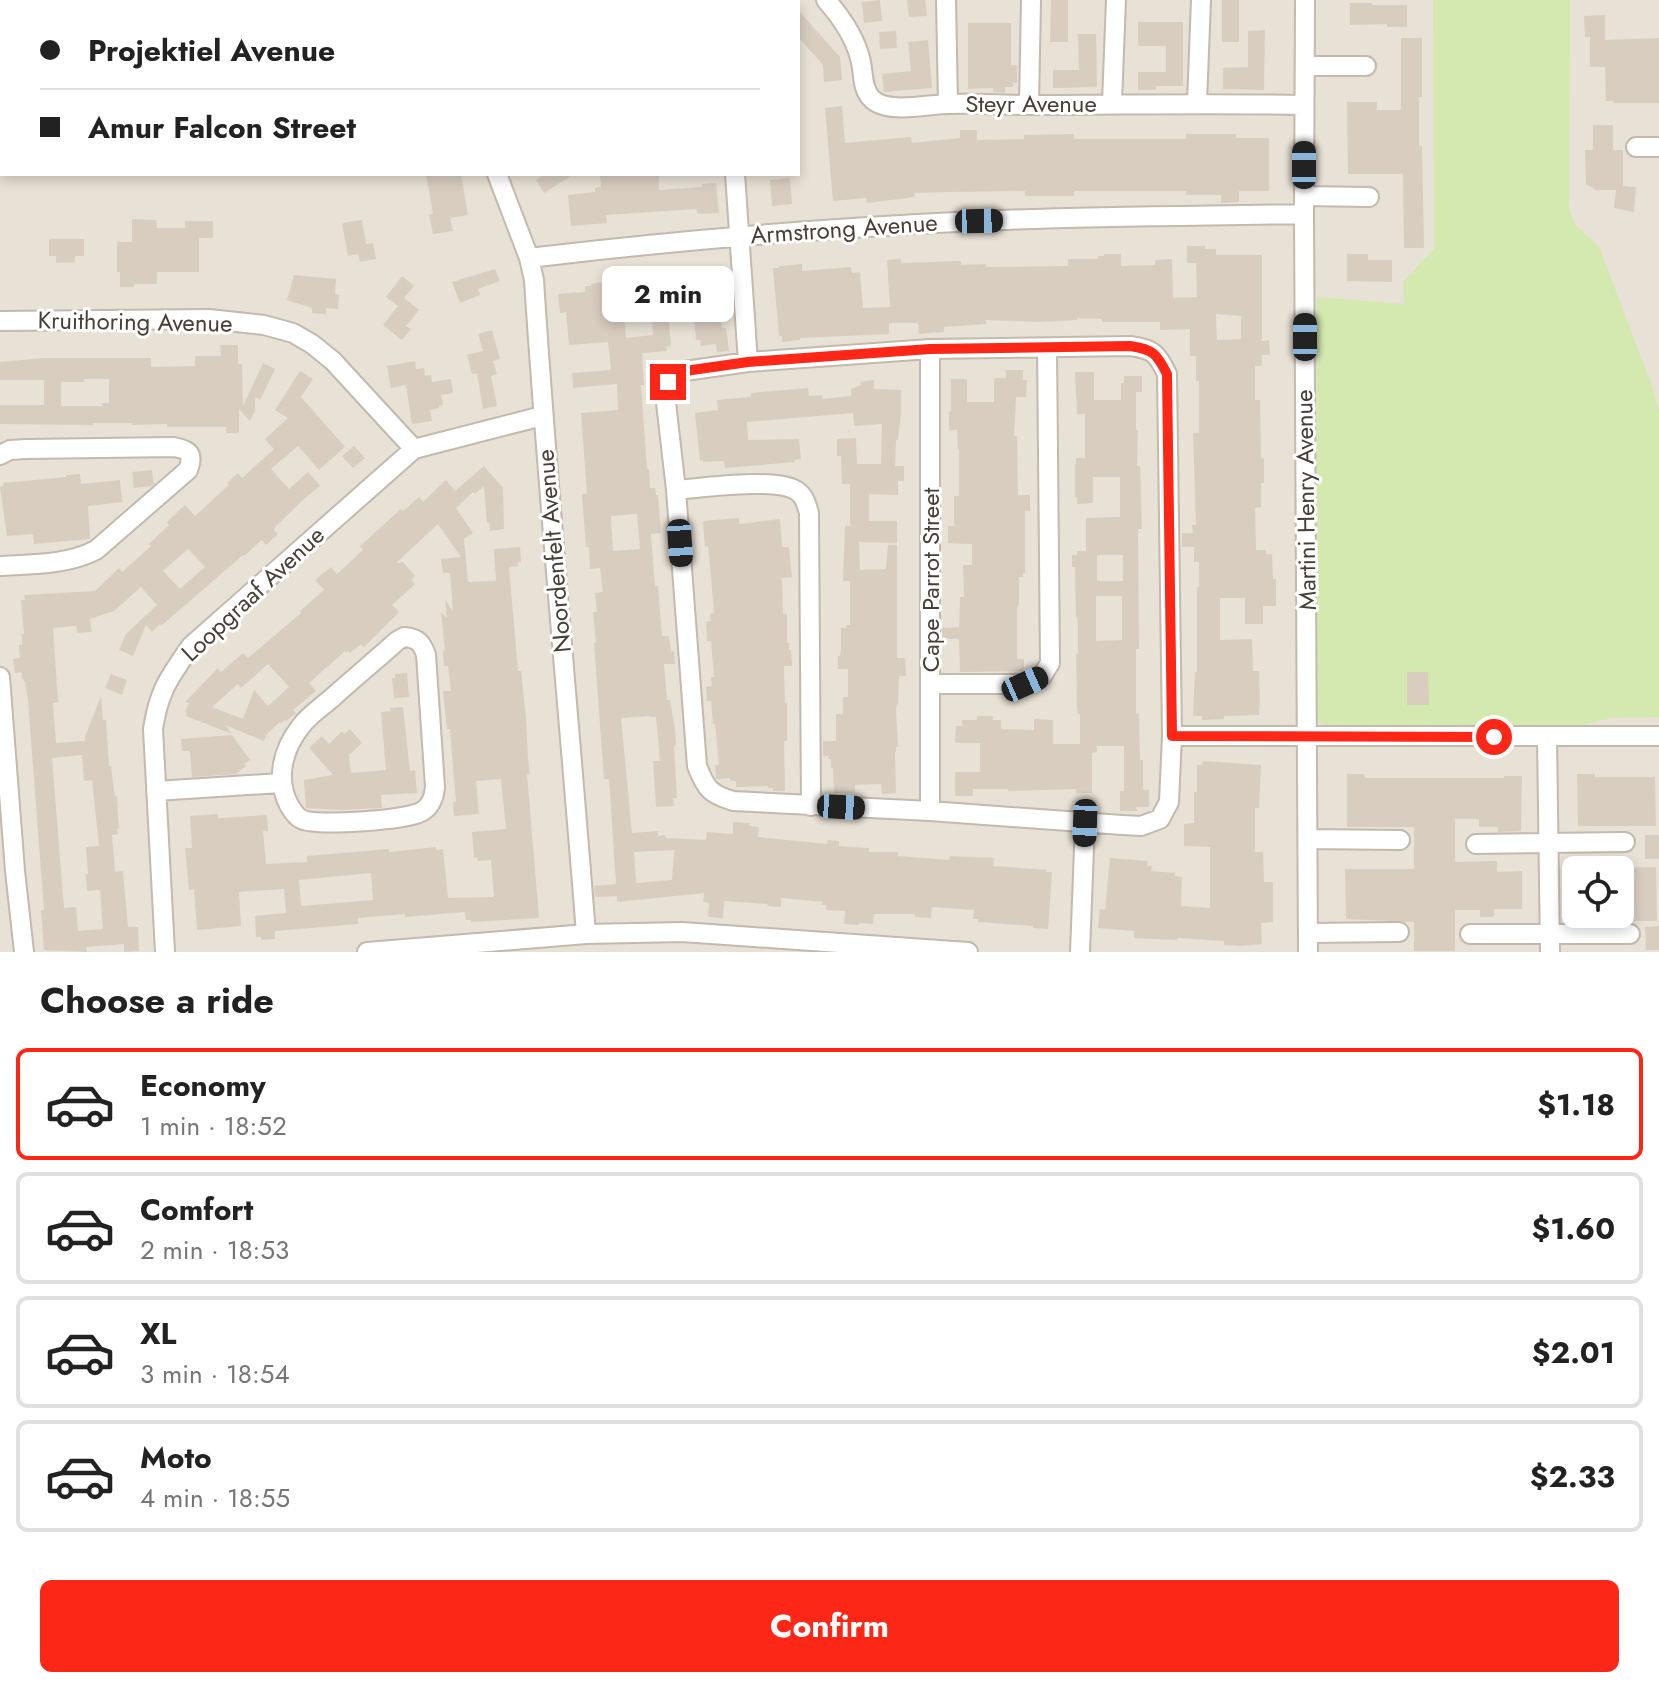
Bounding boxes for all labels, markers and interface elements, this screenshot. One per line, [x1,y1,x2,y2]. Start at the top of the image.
text: Projektiel Avenue [88,29,335,72]
street label: Steyr Avenue [965,86,1097,121]
text: Amur Falcon Street [88,106,356,149]
car [1292,141,1316,189]
street label: Armstrong Avenue [749,205,939,252]
car [955,209,1003,233]
callout: 2 min [602,266,734,322]
text: 2 min [634,275,702,313]
street label: Kruithoring Avenue [37,302,233,341]
car [1293,313,1317,361]
route end [650,364,686,400]
street label: Martini Henry Avenue [1286,389,1325,611]
street label: Noordenfelt Avenue [527,448,580,654]
street label: Cape Parrot Street [913,487,948,672]
street label: Loopgraaf Avenue [173,518,332,669]
car [666,518,694,568]
car [998,663,1052,705]
route start [1476,719,1512,755]
car [816,794,866,820]
car [1072,799,1098,847]
map controls [1562,856,1634,928]
button: locate [1562,856,1634,928]
text: Choose a ride [40,974,274,1026]
text: Economy [140,1064,266,1107]
icon: car [44,1068,116,1140]
text: $1.18 [1537,1083,1615,1126]
text: 1 min · 18:52 [140,1107,287,1145]
text: Comfort [140,1188,253,1231]
icon: car [44,1192,116,1264]
text: $1.60 [1531,1207,1615,1250]
text: 2 min · 18:53 [140,1231,289,1269]
text: XL [140,1312,176,1355]
icon: car [44,1316,116,1388]
text: $2.01 [1532,1331,1615,1374]
text: 3 min · 18:54 [140,1355,290,1393]
text: Moto [140,1436,212,1479]
icon: car [44,1440,116,1512]
text: $2.33 [1530,1455,1615,1498]
text: 4 min · 18:55 [140,1479,290,1517]
button: Confirm [40,1580,1619,1672]

